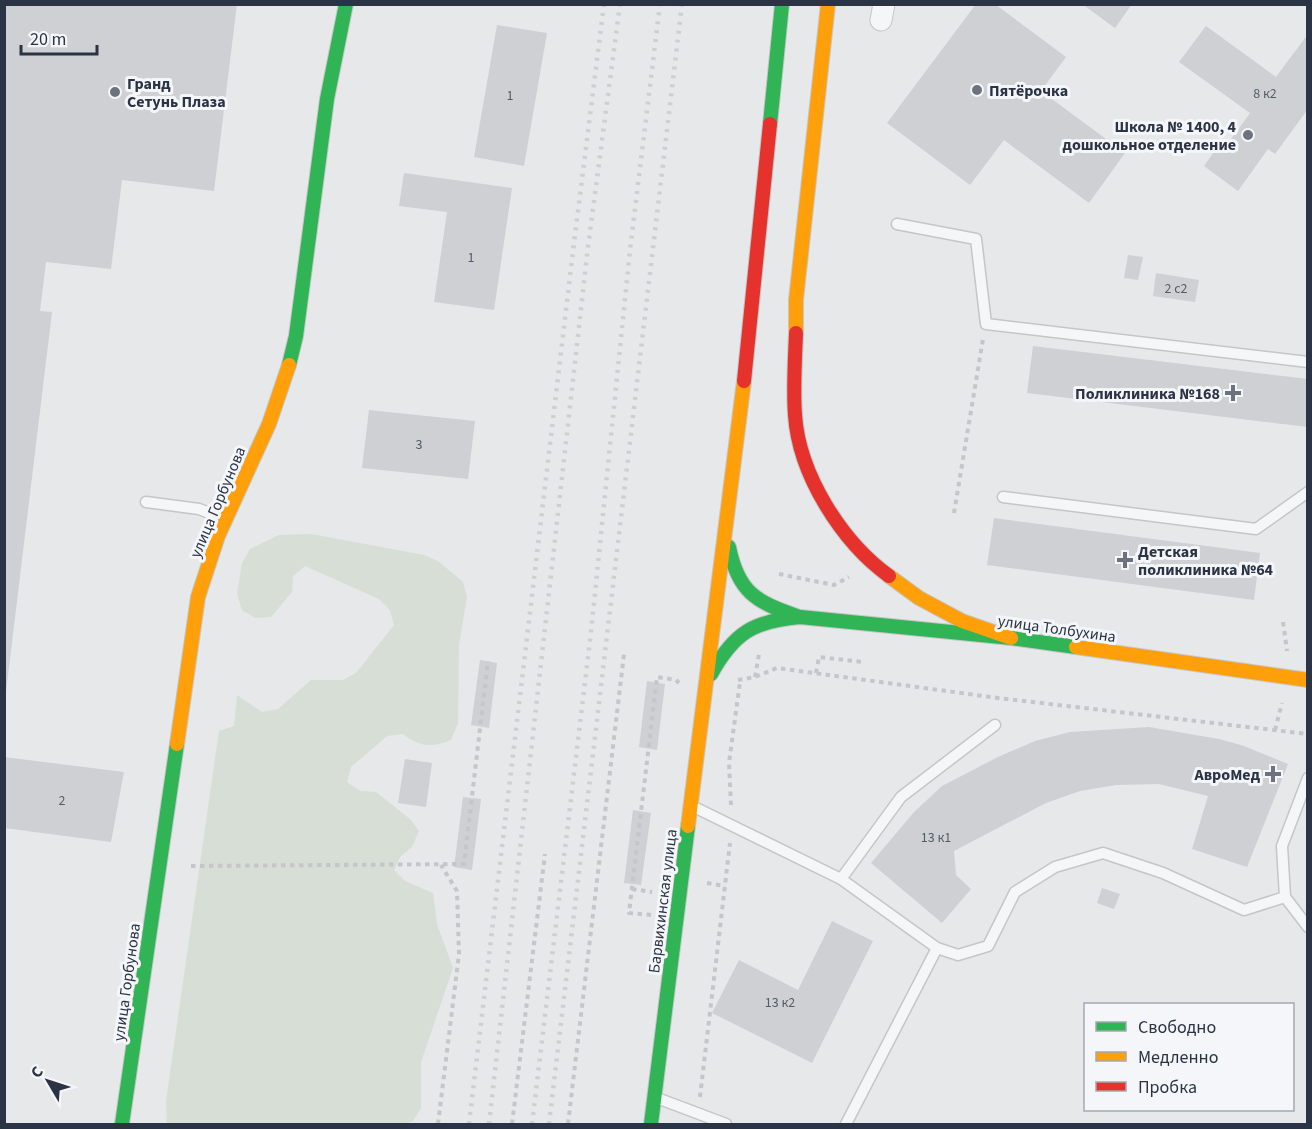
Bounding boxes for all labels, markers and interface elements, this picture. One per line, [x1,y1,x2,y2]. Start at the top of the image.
scale bar [21,18,98,56]
text: 20 m [30,27,66,52]
place label: Гранд Сетунь Плаза [127,73,226,113]
place label: Пятёрочка [989,80,1068,102]
marker: Пятёрочка [970,83,984,97]
house number: 8 к2 [1253,84,1277,104]
marker: Гранд Сетунь Плаза [108,85,122,99]
house number: 1 [507,86,514,106]
place label: Школа № 1400, 4 дошкольное отделение [1063,116,1237,156]
marker: Школа № 1400, 4 дошкольное отделение [1241,128,1255,142]
house number: 1 [468,248,475,268]
house number: 2 с2 [1164,279,1188,299]
place label: Поликлиника №168 [1075,383,1220,405]
marker: Поликлиника №168 [1224,384,1242,402]
house number: 3 [416,435,423,455]
street label: улица Горбунова [185,443,251,561]
place label: Детская поликлиника №64 [1138,541,1274,581]
marker: Детская поликлиника №64 [1116,551,1134,569]
street label: улица Толбухина [996,610,1117,648]
place label: АвроМед [1194,764,1261,786]
marker: АвроМед [1264,765,1282,783]
house number: 2 [59,791,66,811]
street label: Барвихинская улица [643,828,683,974]
house number: 13 к1 [921,828,951,848]
street label: улица Горбунова [108,922,146,1043]
house number: 13 к2 [765,993,795,1013]
legend [1084,1003,1294,1111]
text: Свободно [1138,1015,1216,1040]
text: Медленно [1138,1045,1218,1070]
north arrow [18,1051,78,1111]
text: С [26,1062,49,1083]
text: Пробка [1138,1075,1197,1100]

